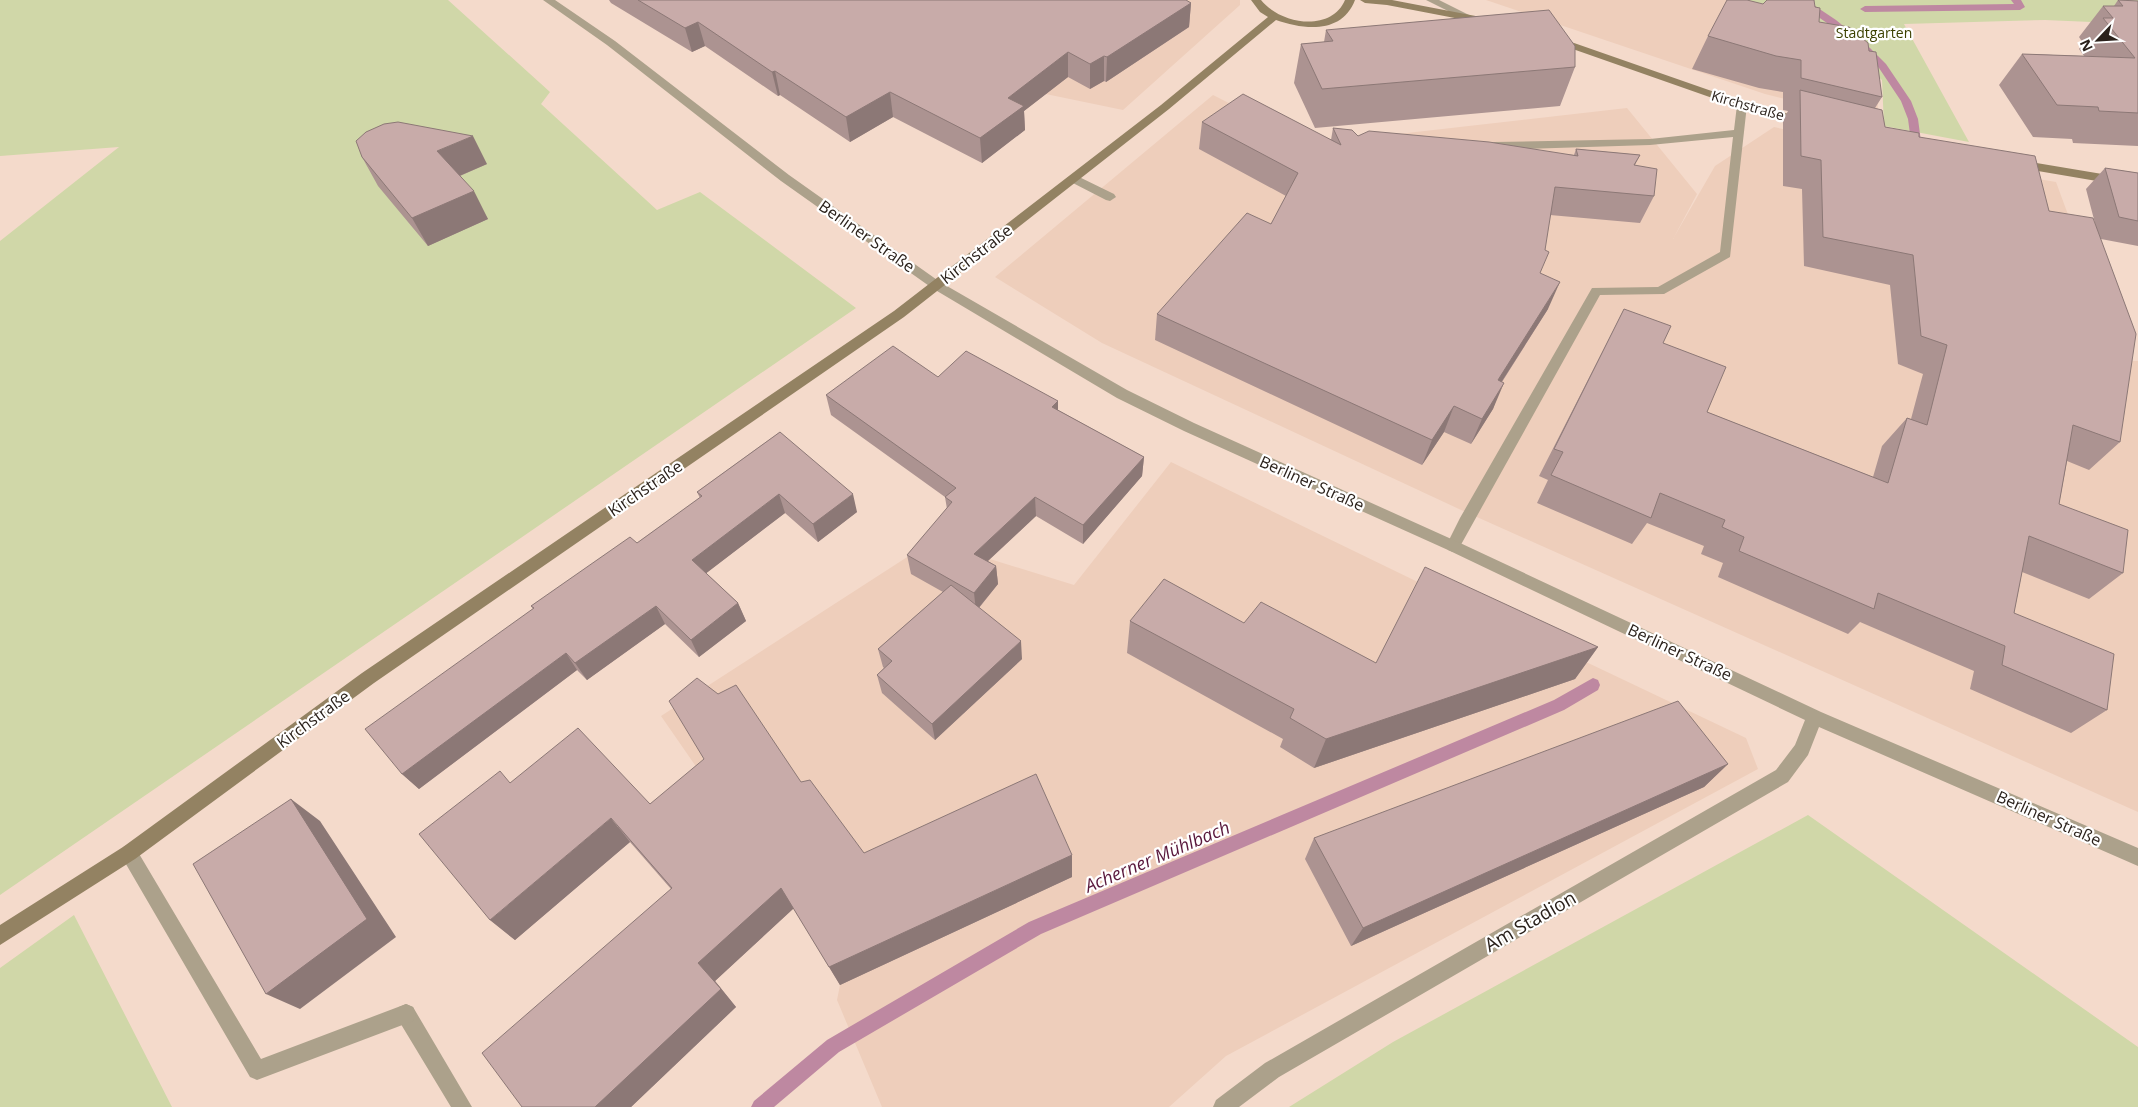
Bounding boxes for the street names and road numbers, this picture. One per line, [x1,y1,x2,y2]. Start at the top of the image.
street label: Kirchstraße [1709,86,1787,124]
street label: Berliner Straße [815,195,919,277]
street label: Kirchstraße [936,219,1016,289]
street label: Berliner Straße [1256,450,1368,516]
street label: Kirchstraße [603,455,687,521]
street label: Berliner Straße [1624,618,1736,686]
street label: Kirchstraße [272,685,354,753]
street label: Berliner Straße [1993,785,2105,851]
street label: Am Stadion [1479,884,1581,958]

